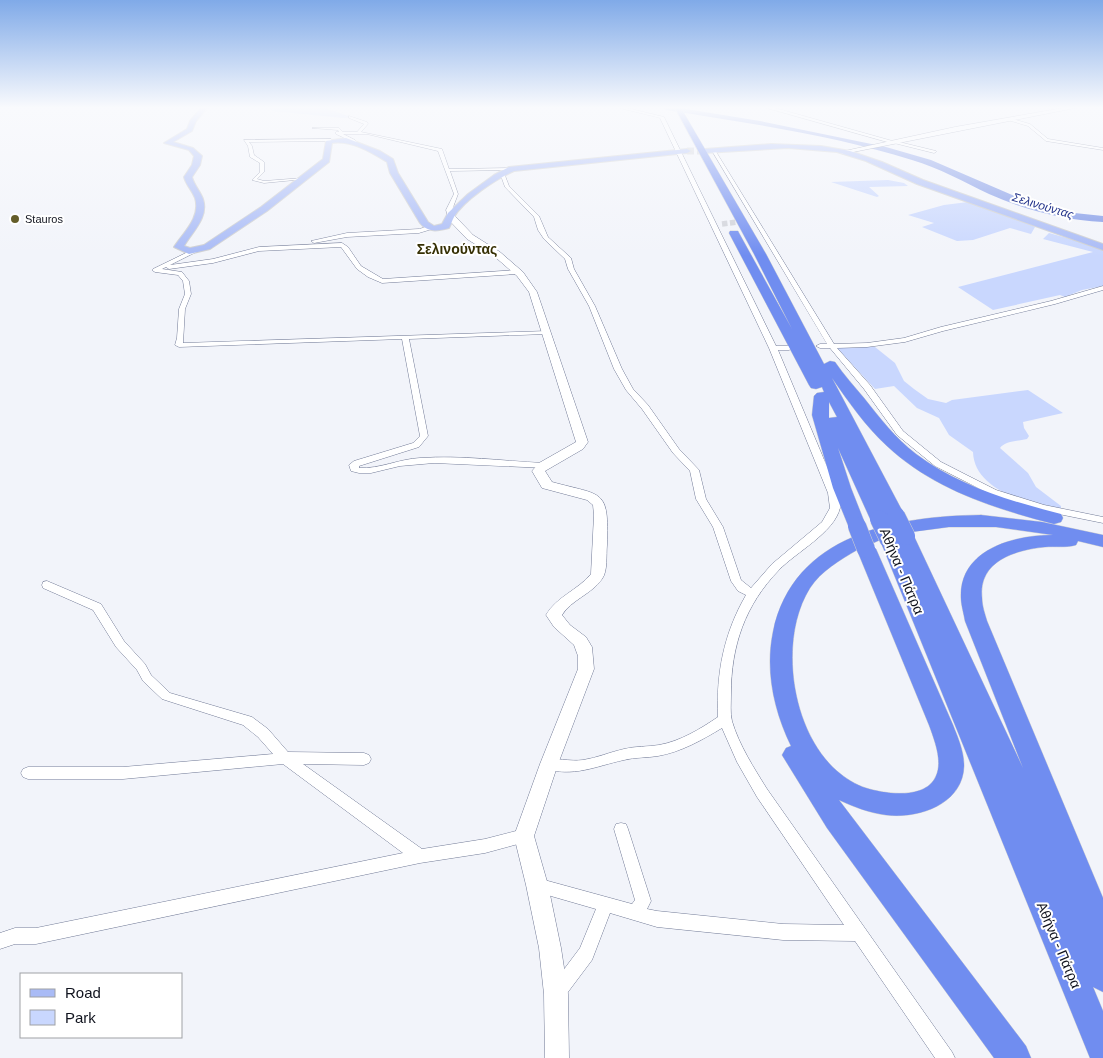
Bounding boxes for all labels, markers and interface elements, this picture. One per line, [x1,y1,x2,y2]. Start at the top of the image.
water label: Σελινούντας [1010,190,1075,222]
marker: Stauros [9,213,21,225]
place label: Stauros [25,213,63,225]
district label: Σελινούντας [417,241,497,257]
street label: Αθήνα - Πάτρα [877,525,927,617]
street label: Αθήνα - Πάτρα [1034,899,1084,991]
legend [20,973,182,1038]
text: Road [65,984,101,1001]
text: Park [65,1009,96,1026]

